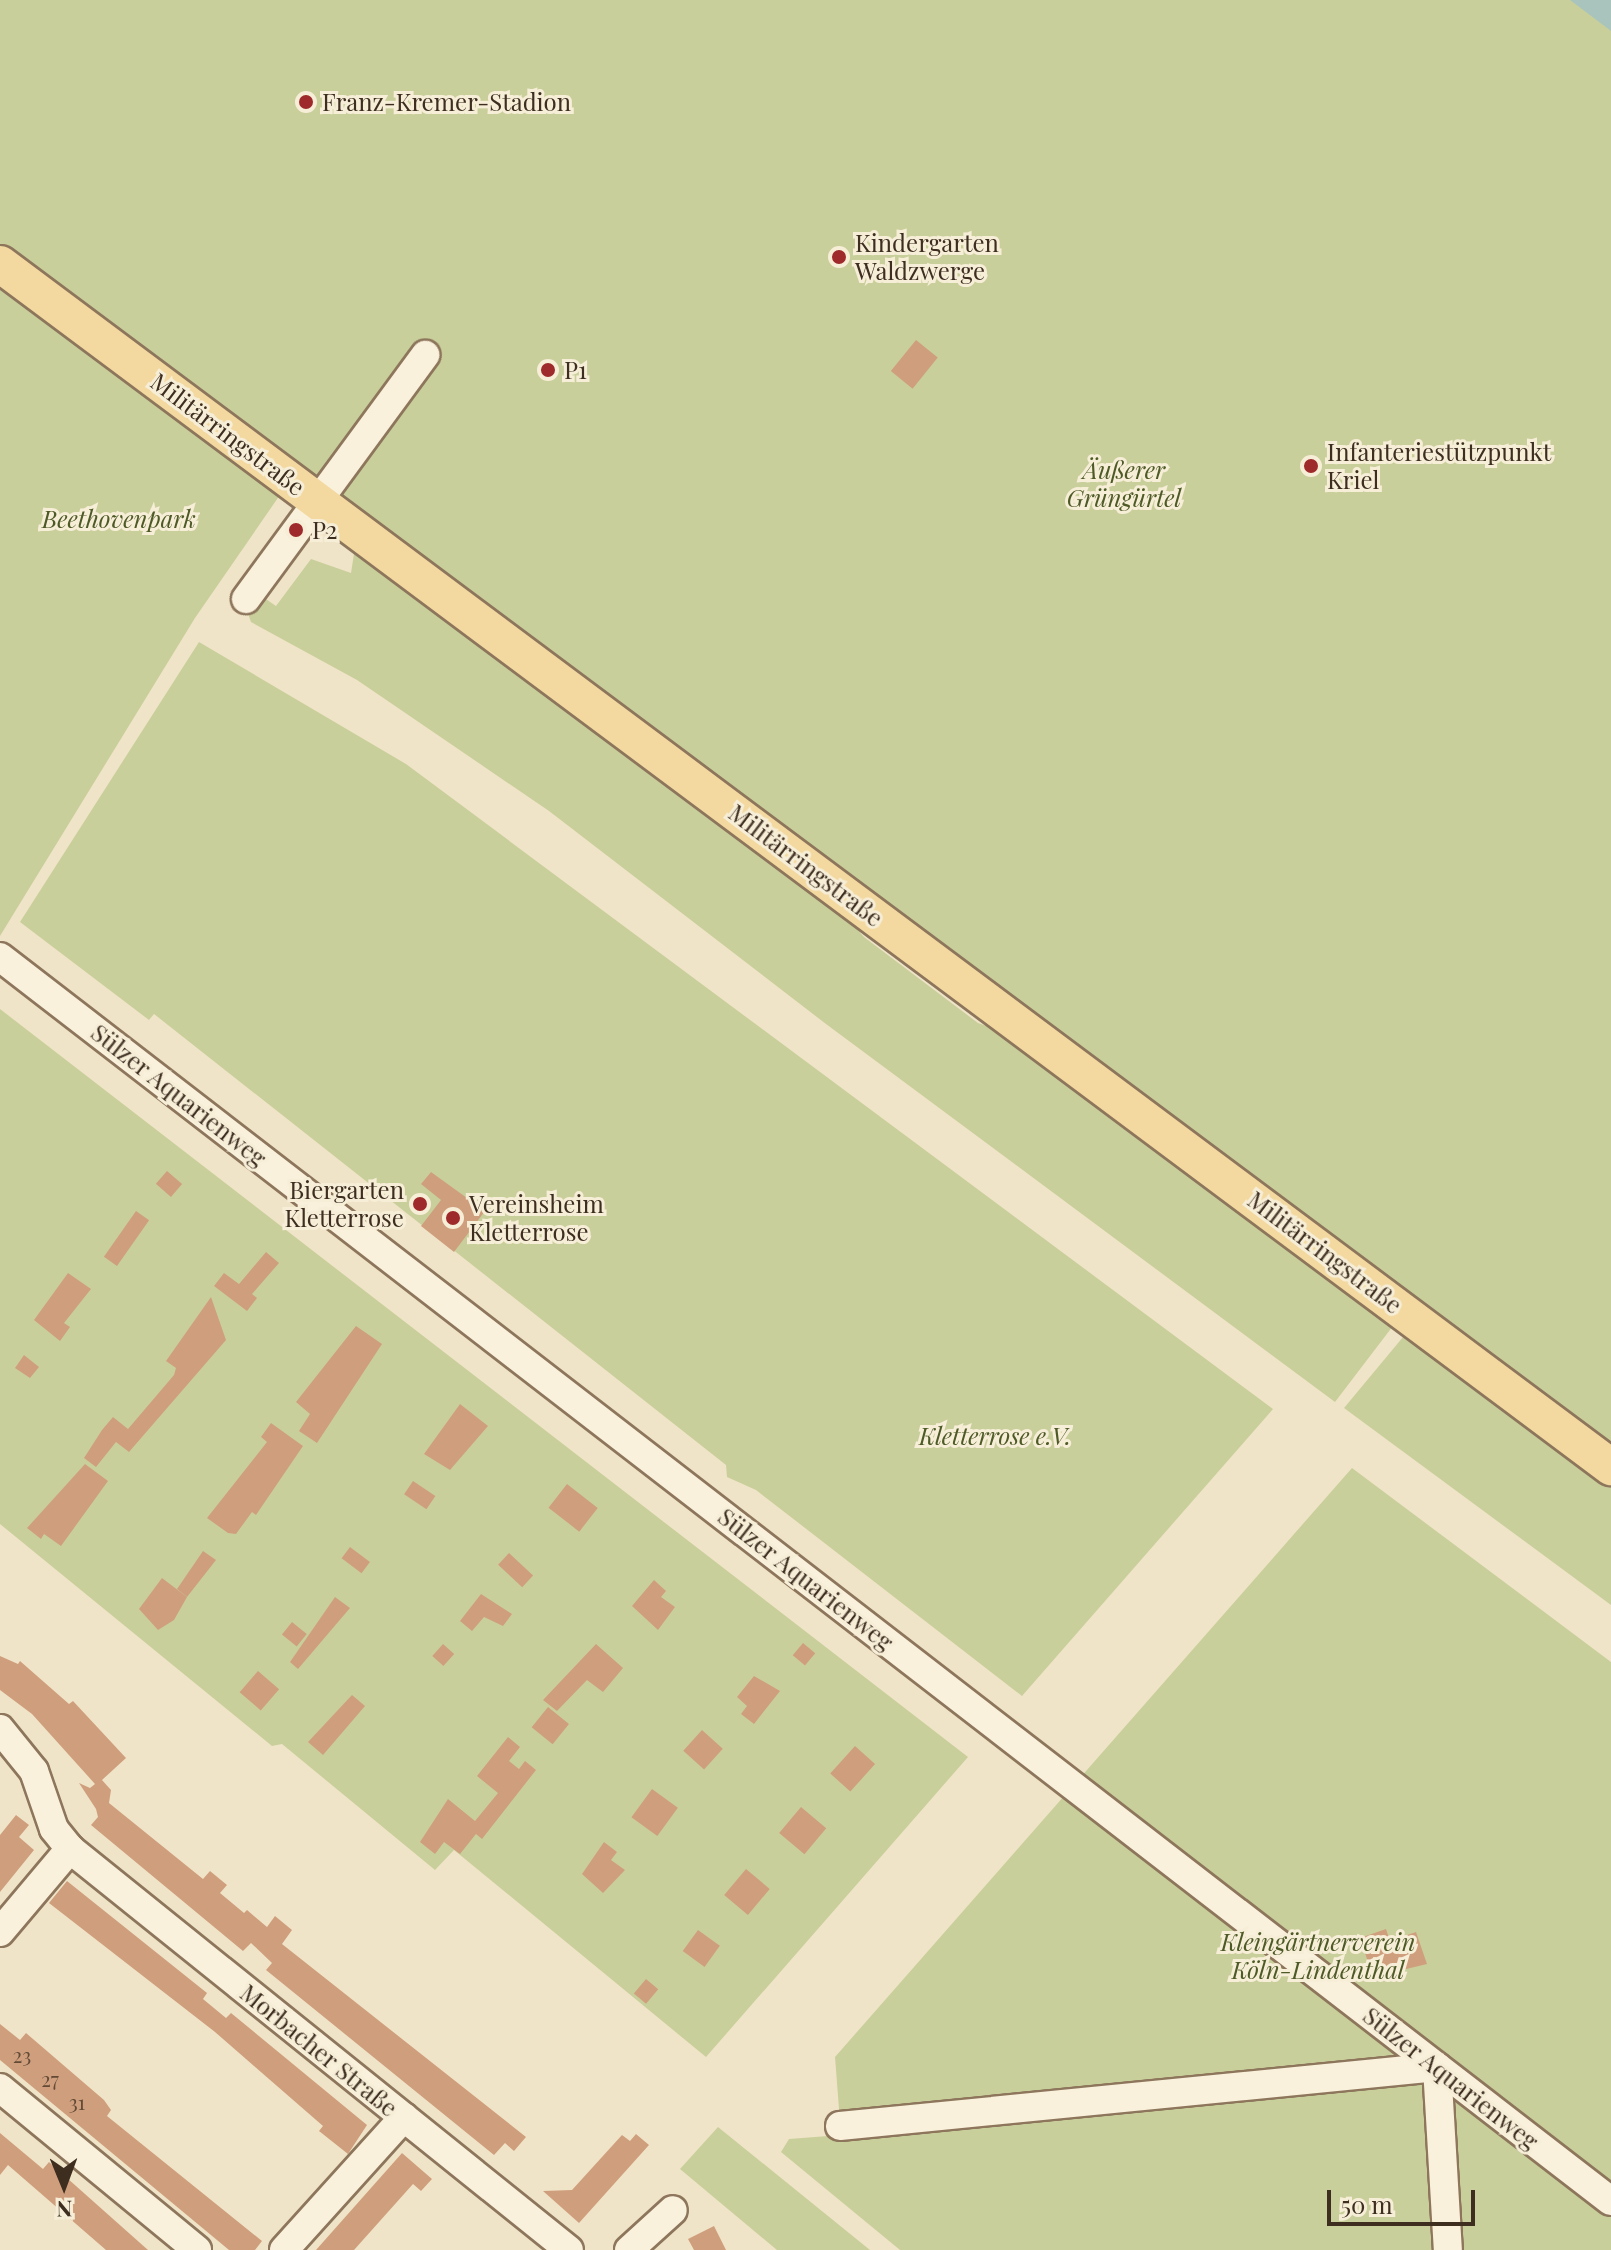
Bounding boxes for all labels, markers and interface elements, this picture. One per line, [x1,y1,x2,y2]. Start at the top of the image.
place label: Franz-Kremer-Stadion [322,88,571,116]
marker: Franz-Kremer-Stadion [297,93,315,111]
place label: Kindergarten Waldzwerge [855,229,999,285]
marker: Kindergarten Waldzwerge [830,248,848,266]
place label: P1 [564,356,587,384]
marker: P1 [539,361,557,379]
street label: Militärringstraße [145,367,311,501]
place label: Infanteriestützpunkt Kriel [1327,438,1551,494]
park label: Äußerer Grüngürtel [1067,456,1181,512]
marker: Infanteriestützpunkt Kriel [1302,457,1320,475]
park label: Beethovenpark [42,505,196,533]
place label: P2 [312,516,338,544]
marker: P2 [287,521,305,539]
street label: Militärringstraße [723,798,889,932]
street label: Sülzer Aquarienweg [85,1017,273,1173]
place label: Biergarten Kletterrose [284,1176,404,1232]
street label: Militärringstraße [1242,1185,1408,1319]
place label: Vereinsheim Kletterrose [469,1190,604,1246]
marker: Biergarten Kletterrose [411,1195,429,1213]
marker: Vereinsheim Kletterrose [444,1209,462,1227]
park label: Kletterrose e.V. [919,1422,1071,1450]
street label: Sülzer Aquarienweg [712,1501,900,1657]
park label: Kleingärtnerverein Köln-Lindenthal [1221,1928,1415,1984]
street label: Morbacher Straße [235,1978,403,2122]
street label: Sülzer Aquarienweg [1357,2000,1545,2156]
house number: 23 [13,2042,31,2066]
house number: 27 [41,2066,59,2090]
house number: 31 [69,2089,85,2113]
north arrow [24,2146,104,2226]
scale bar [1331,2174,1479,2224]
text: 50 m [1341,2188,1393,2220]
text: N [56,2195,73,2225]

